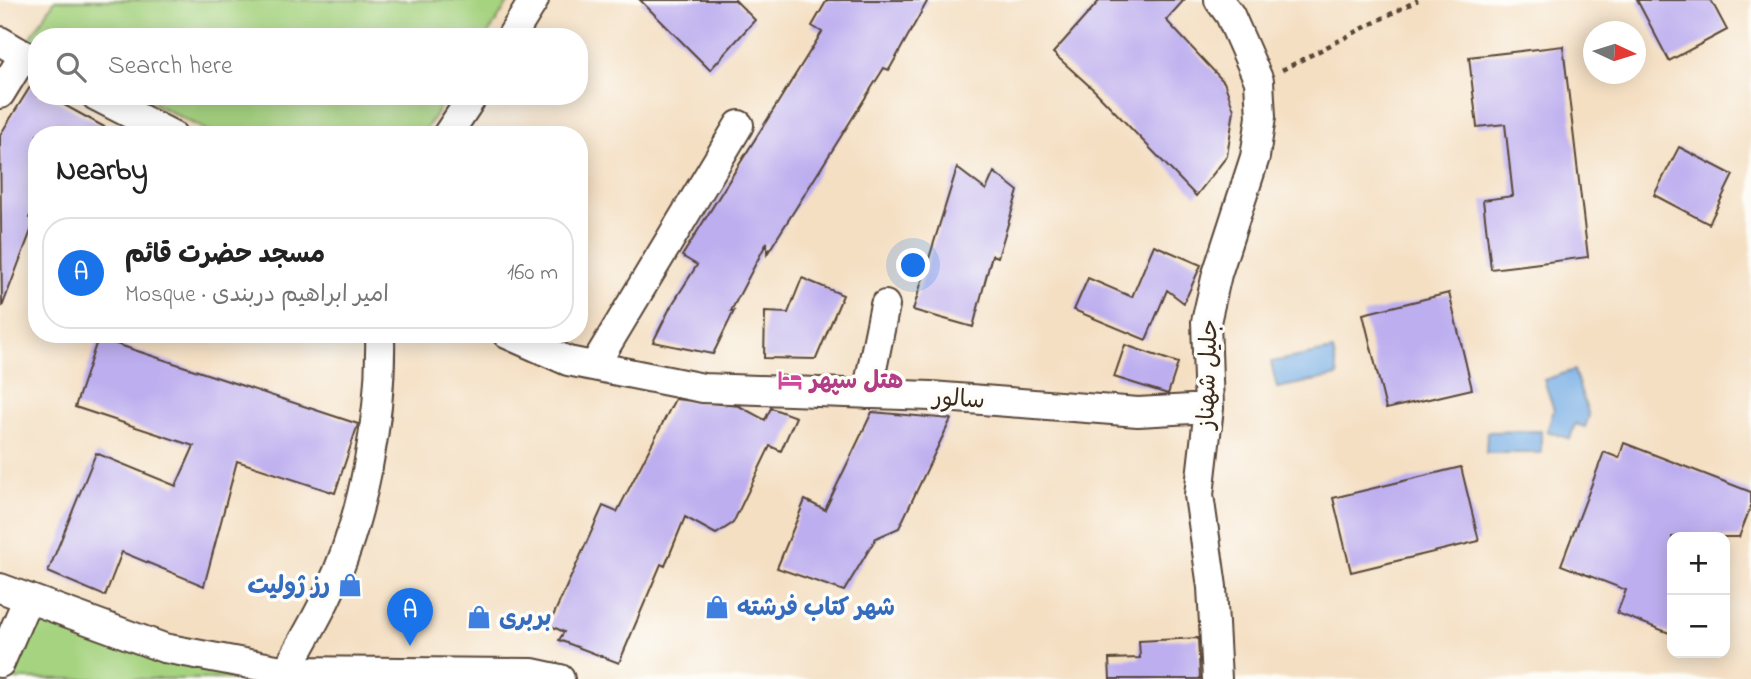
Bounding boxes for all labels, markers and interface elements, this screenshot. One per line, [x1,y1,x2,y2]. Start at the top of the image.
north arrow [1583,21,1646,84]
search box [28,28,588,105]
icon: search [52,48,90,86]
text: Search here [108,48,233,86]
text: Nearby [56,150,148,194]
text: مسجد حضرت قائم [125,237,325,275]
your location [896,248,930,282]
text: A [74,257,88,290]
text: 160 m [507,257,558,290]
text: Mosque · امیر ابراهیم دربندی [125,279,389,312]
street label: جلیل شهناز [1190,319,1229,432]
place label: هتل سپهر [808,365,903,400]
hotel icon: هتل سپهر [776,366,804,394]
street label: سالور [930,381,986,420]
map controls [1667,532,1730,658]
button: + [1667,532,1730,595]
place label: رز ژولیت [247,570,330,605]
shop icon: رز ژولیت [336,571,364,599]
pin: A [387,588,433,646]
place label: شهر کتاب فرشته [737,592,895,627]
shop icon: شهر کتاب فرشته [703,593,731,621]
button: − [1667,595,1730,658]
place label: بربری [499,602,551,637]
shop icon: بربری [465,603,493,631]

